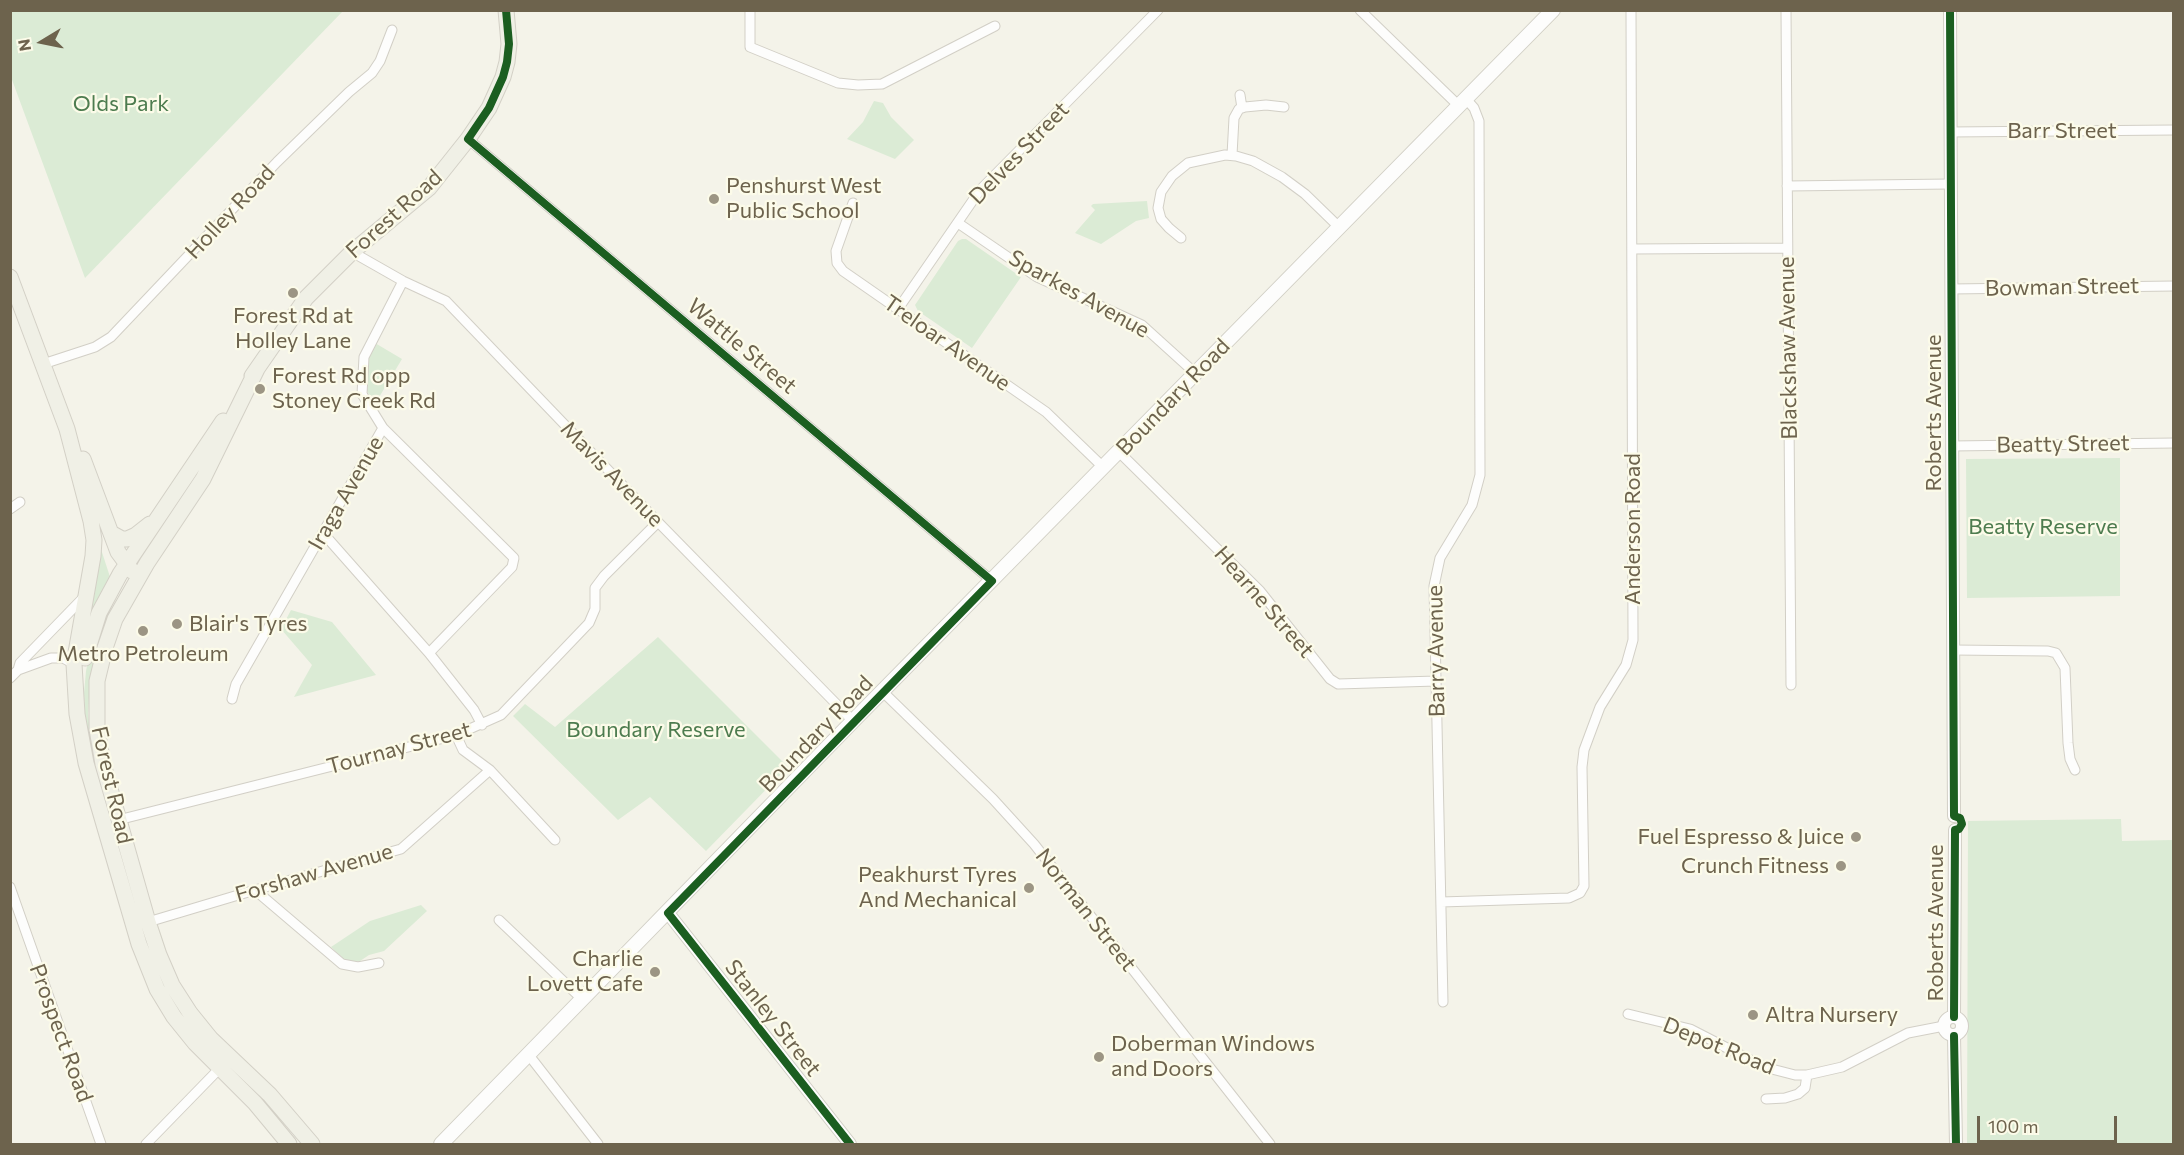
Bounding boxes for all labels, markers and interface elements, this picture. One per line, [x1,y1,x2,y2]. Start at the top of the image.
north arrow [12,12,72,72]
text: N [13,38,34,53]
park label: Olds Park [73,91,169,117]
street label: Delves Street [964,96,1074,210]
street label: Barr Street [2007,118,2117,144]
street label: Holley Road [180,159,280,265]
street label: Forest Road [341,164,447,264]
place label: Penshurst West Public School [726,173,882,224]
marker: Penshurst West Public School [707,192,721,206]
street label: Sparkes Avenue [1004,244,1154,344]
street label: Blackshaw Avenue [1773,256,1803,440]
street label: Bowman Street [1985,272,2139,302]
marker: Forest Rd at Holley Lane [286,286,300,300]
street label: Treloar Avenue [878,289,1016,397]
street label: Wattle Street [682,293,802,399]
place label: Forest Rd at Holley Lane [233,303,353,354]
street label: Boundary Road [1111,333,1235,461]
street label: Roberts Avenue [1921,334,1947,492]
place label: Forest Rd opp Stoney Creek Rd [272,363,436,414]
marker: Forest Rd opp Stoney Creek Rd [253,382,267,396]
street label: Mavis Avenue [555,416,669,532]
street label: Beatty Street [1996,430,2130,458]
street label: Iraga Avenue [303,431,389,555]
street label: Anderson Road [1620,453,1646,605]
park label: Beatty Reserve [1968,514,2118,540]
street label: Hearne Street [1208,541,1320,663]
street label: Barry Avenue [1422,585,1450,717]
place label: Blair's Tyres [189,611,307,637]
marker: Blair's Tyres [170,617,184,631]
marker: Metro Petroleum [136,624,150,638]
place label: Metro Petroleum [57,641,229,667]
street label: Boundary Road [754,670,878,798]
street label: Tournay Street [324,716,474,780]
park label: Boundary Reserve [566,717,746,743]
street label: Forest Road [86,724,138,846]
place label: Fuel Espresso & Juice [1637,824,1844,850]
marker: Fuel Espresso & Juice [1849,830,1863,844]
street label: Forshaw Avenue [232,838,396,908]
street label: Norman Street [1030,843,1142,977]
street label: Roberts Avenue [1923,844,1949,1002]
place label: Crunch Fitness [1681,853,1829,879]
marker: Crunch Fitness [1834,859,1848,873]
place label: Peakhurst Tyres And Mechanical [858,862,1017,914]
marker: Peakhurst Tyres And Mechanical [1022,881,1036,895]
place label: Charlie Lovett Cafe [527,946,643,998]
street label: Stanley Street [719,955,827,1081]
street label: Prospect Road [24,960,98,1106]
marker: Charlie Lovett Cafe [648,965,662,979]
place label: Altra Nursery [1765,1002,1898,1028]
marker: Altra Nursery [1746,1008,1760,1022]
street label: Depot Road [1659,1012,1779,1080]
place label: Doberman Windows and Doors [1111,1031,1315,1082]
marker: Doberman Windows and Doors [1092,1050,1106,1064]
scale bar [1980,1104,2120,1142]
text: 100 m [1988,1115,2038,1137]

